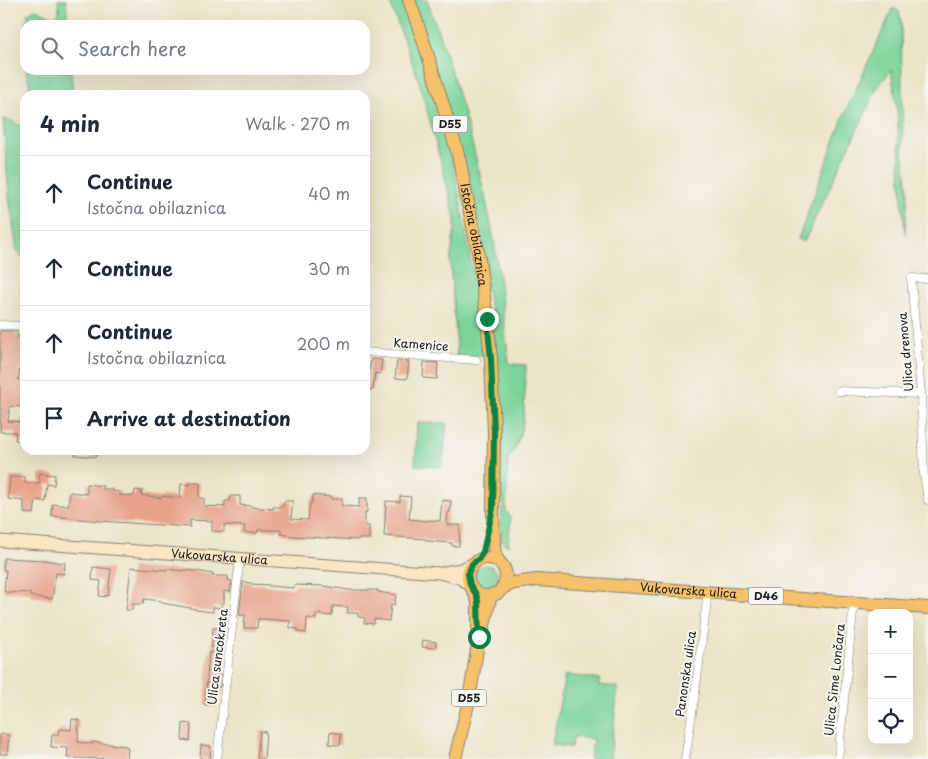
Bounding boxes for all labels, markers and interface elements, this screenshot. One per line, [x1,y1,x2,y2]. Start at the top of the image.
search box [20,20,370,75]
icon: search [38,34,66,62]
text: Search here [78,34,187,62]
text: 4 min [40,107,100,139]
text: Walk · 270 m [246,111,350,135]
road number: D55 [432,116,468,132]
text: Continue [87,167,173,195]
icon: ahead [40,179,68,207]
text: 40 m [308,181,350,205]
street label: Istočna obilaznica [456,182,493,288]
text: Istočna obilaznica [87,195,226,219]
icon: ahead [40,254,68,282]
text: Continue [87,254,173,282]
text: 30 m [308,256,350,280]
route end [476,308,499,331]
street label: Ulica drenova [893,311,917,392]
text: Continue [87,317,173,345]
icon: ahead [40,329,68,357]
text: 200 m [297,331,350,355]
street label: Kamenice [393,333,449,355]
text: Istočna obilaznica [87,345,226,369]
icon: arrive [40,404,68,432]
text: Arrive at destination [87,404,291,432]
street label: Vukovarska ulica [170,543,269,569]
street label: Vukovarska ulica [639,577,738,602]
road number: D46 [748,588,784,604]
street label: Ulica suncokreta [202,607,232,706]
map controls [868,609,913,744]
button: + [868,609,913,654]
street label: Ulica Sime Lončara [819,622,849,737]
route start [468,626,491,649]
street label: Panonska ulica [670,629,700,718]
button: − [868,654,913,699]
road number: D55 [452,690,486,706]
button: locate [868,699,913,744]

